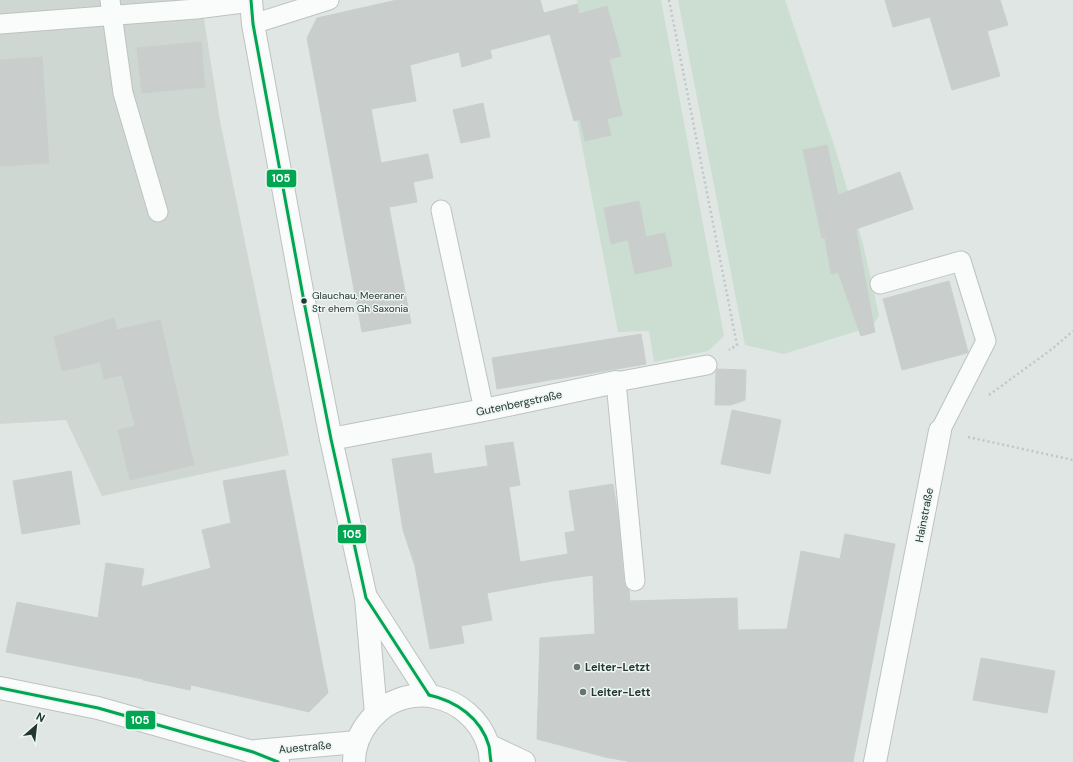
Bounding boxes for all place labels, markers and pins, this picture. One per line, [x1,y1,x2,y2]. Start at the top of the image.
place label: Glauchau, Meeraner Str ehem Gh Saxonia [312,289,408,315]
marker: Glauchau, Meeraner Str ehem Gh Saxonia [299,296,309,306]
place label: Leiter-Letzt [585,660,650,674]
marker: Leiter-Letzt [572,662,582,672]
place label: Leiter-Lett [591,685,651,699]
marker: Leiter-Lett [578,687,588,697]

